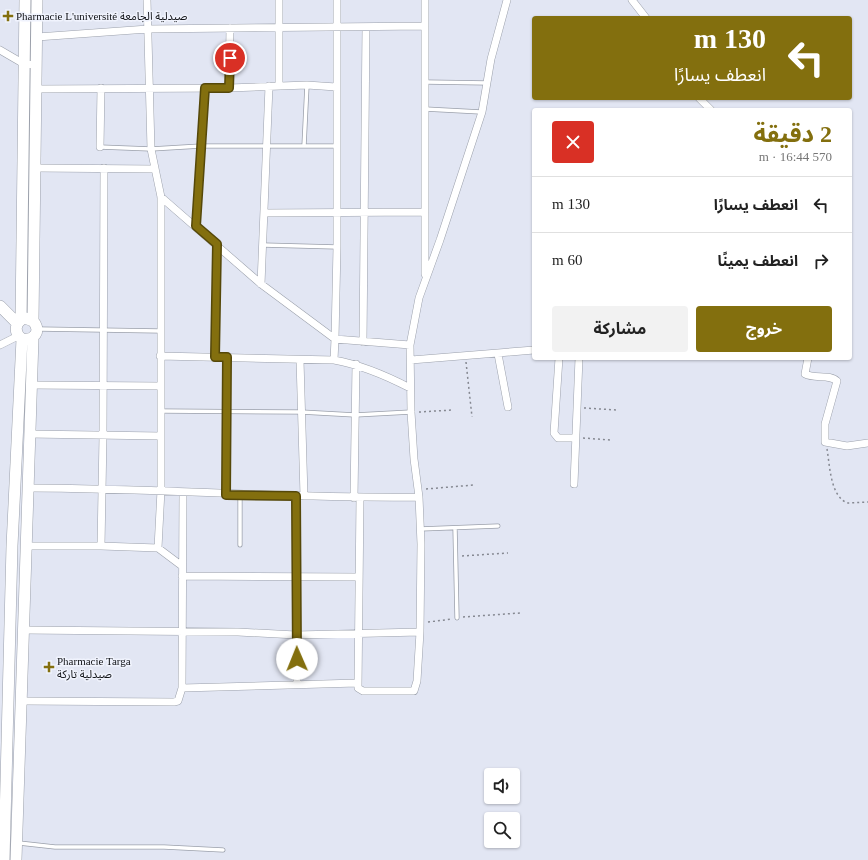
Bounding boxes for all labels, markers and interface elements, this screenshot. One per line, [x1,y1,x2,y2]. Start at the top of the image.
place label: Pharmacie L'université صيدلية الجامعة [16,10,188,23]
marker: Pharmacie L'université صيدلية الجامعة [3,11,13,21]
text: 130 m [694,23,766,54]
icon: left [780,32,832,84]
pin [213,41,247,75]
icon: arrive [219,47,241,69]
text: انعطف يسارًا [674,65,766,85]
button: close [552,121,594,163]
text: 2 دقيقة [754,121,832,147]
text: 570 m · 16:44 [759,149,832,164]
icon: left [810,194,832,216]
text: 130 m [552,196,590,212]
text: انعطف يسارًا [714,197,798,213]
icon: right [810,250,832,272]
text: 60 m [552,252,582,268]
text: انعطف يمينًا [718,253,798,269]
button: مشاركة [552,306,688,352]
button: خروج [696,306,832,352]
position arrow [276,638,318,680]
place label: Pharmacie Targa صيدلية تاركة [57,655,131,681]
marker: Pharmacie Targa صيدلية تاركة [44,662,54,672]
map controls [484,768,520,848]
button: sound [484,768,520,804]
button: search [484,812,520,848]

